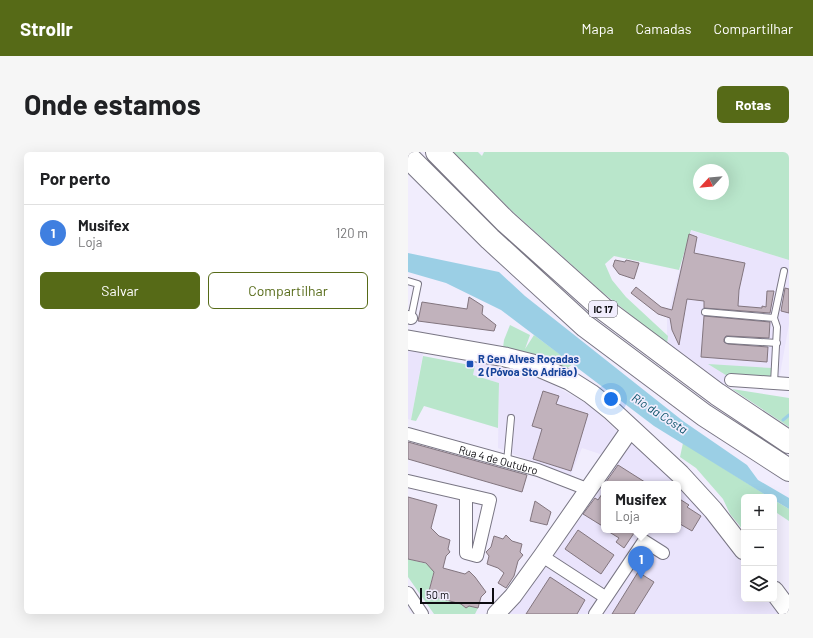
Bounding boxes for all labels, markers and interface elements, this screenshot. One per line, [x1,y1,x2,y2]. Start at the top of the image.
text: Strollr [20,17,73,40]
text: Mapa [582,20,614,37]
text: Camadas [636,20,691,37]
text: Compartilhar [713,20,793,37]
button: Rotas [717,86,789,123]
text: Onde estamos [24,87,201,121]
north arrow [693,164,729,200]
text: Por perto [40,168,110,188]
text: Musifex [78,216,130,234]
text: 1 [51,225,55,241]
text: 120 m [336,225,368,241]
text: Loja [78,234,102,250]
button: Salvar [40,272,200,309]
button: Compartilhar [208,272,368,309]
road number: IC 17 [589,301,617,317]
place label: R Gen Alves Roçadas 2 (Póvoa Sto Adrião) [478,352,580,378]
marker: R Gen Alves Roçadas 2 (Póvoa Sto Adrião) [465,359,475,369]
your location [601,389,621,409]
water label: Rio da Costa [630,390,690,436]
street label: Rua 4 de Outubro [458,442,540,476]
popup [601,481,681,533]
text: Musifex [615,490,667,508]
map controls [741,494,777,602]
button: + [741,494,777,530]
text: Loja [615,508,640,524]
button: − [741,530,777,566]
pin: 1 [628,546,654,579]
button: layers [741,566,777,602]
scale bar [420,586,494,605]
text: 50 m [426,588,449,601]

